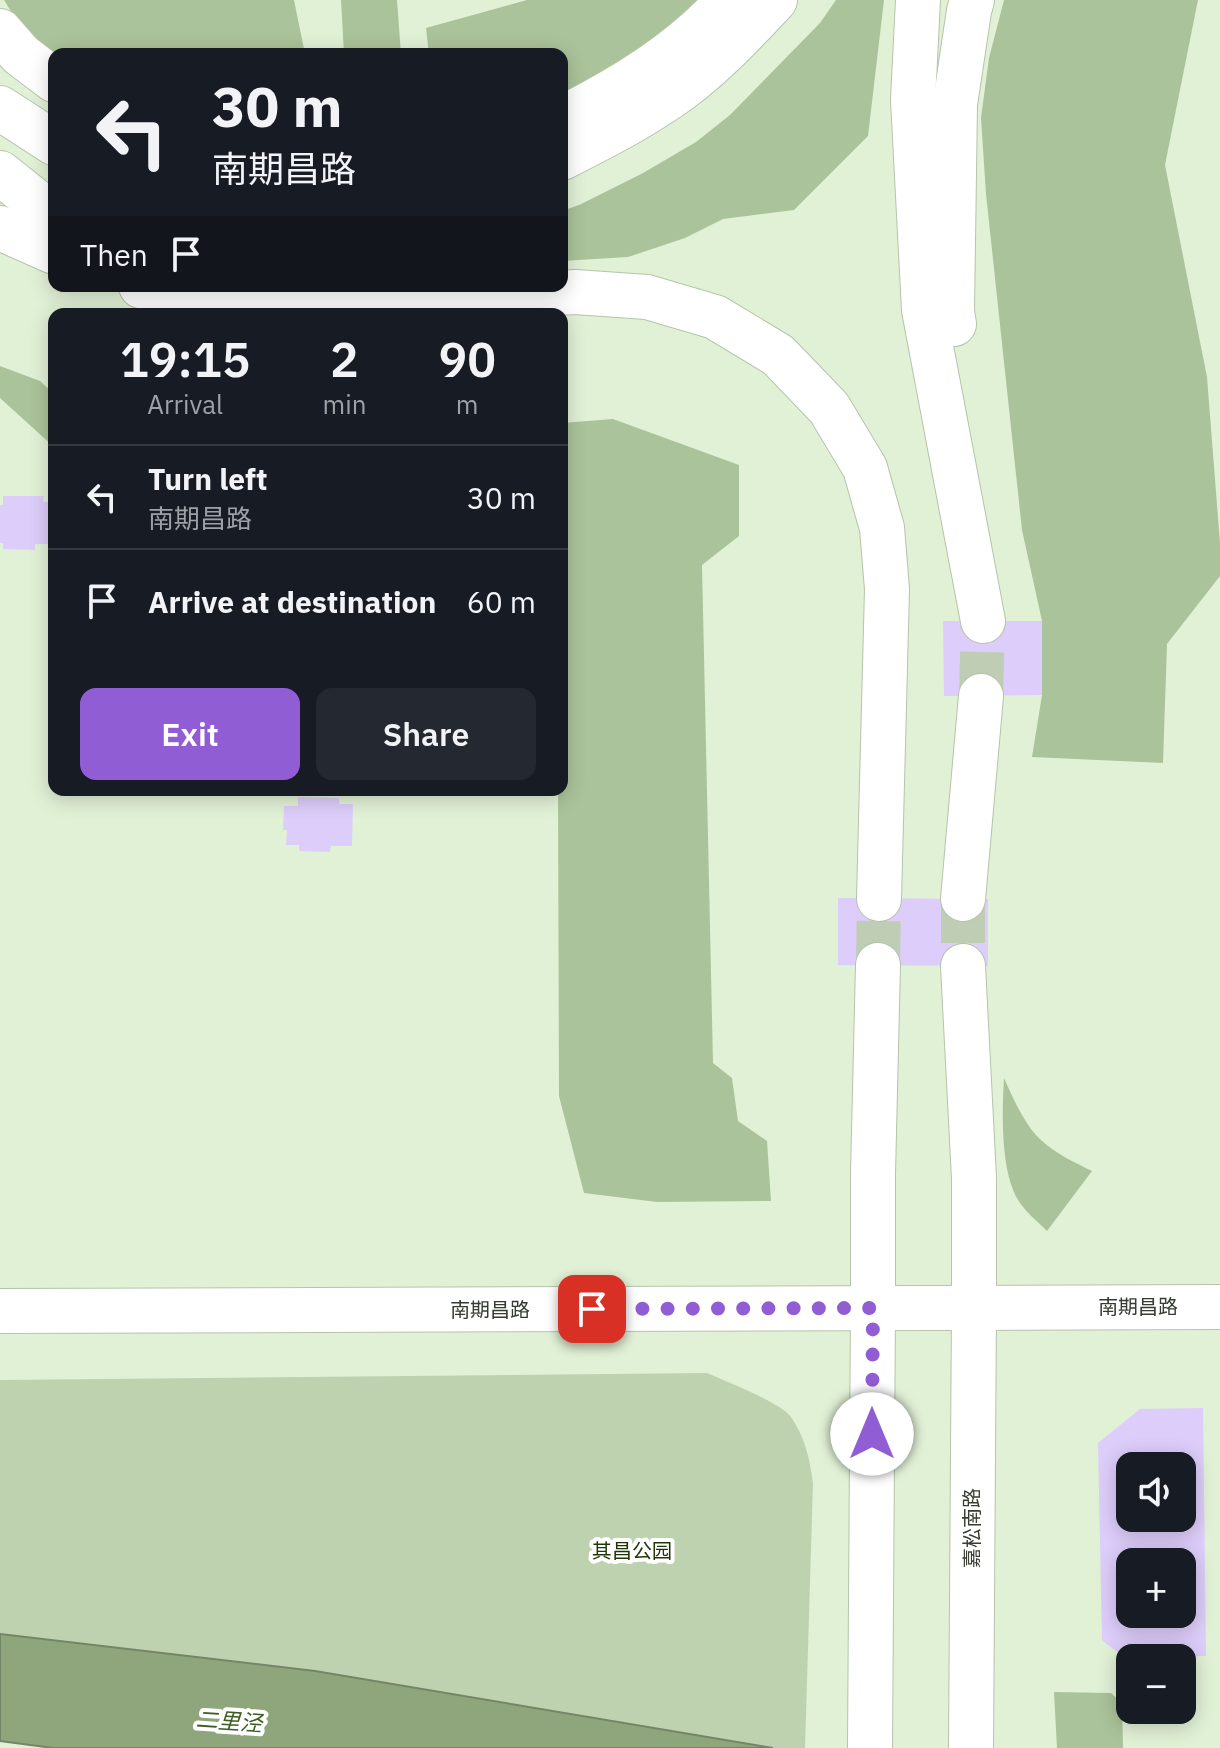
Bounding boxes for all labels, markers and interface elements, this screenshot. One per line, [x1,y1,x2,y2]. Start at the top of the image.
text: 30 m [212,70,342,142]
icon: left [80,80,184,184]
text: 南期昌路 [212,145,356,192]
icon: arrive [164,232,208,276]
text: Then [80,235,148,274]
text: 19:15 [120,328,250,390]
text: 2 [330,328,359,390]
text: 90 [438,328,496,390]
text: Arrival [147,387,223,421]
text: min [322,387,366,421]
text: m [456,387,479,421]
text: Turn left [148,459,267,498]
icon: left [80,475,124,519]
text: 30 m [467,478,536,517]
text: 南期昌路 [148,501,252,535]
icon: arrive [80,579,124,623]
text: Arrive at destination [148,582,436,621]
text: 60 m [467,582,536,621]
button: Exit [80,688,300,780]
button: Share [316,688,536,780]
pin [558,1275,626,1343]
icon: arrive [570,1287,614,1331]
street label: 南期昌路 [1098,1293,1178,1320]
street label: 南期昌路 [450,1296,530,1323]
position arrow [830,1392,914,1476]
map controls [1116,1452,1196,1724]
button: sound [1116,1452,1196,1532]
street label: 嘉松南路 [958,1488,985,1568]
park label: 其昌公园 [592,1537,672,1564]
button: + [1116,1548,1196,1628]
button: − [1116,1644,1196,1724]
water label: 二里泾 [195,1704,265,1737]

